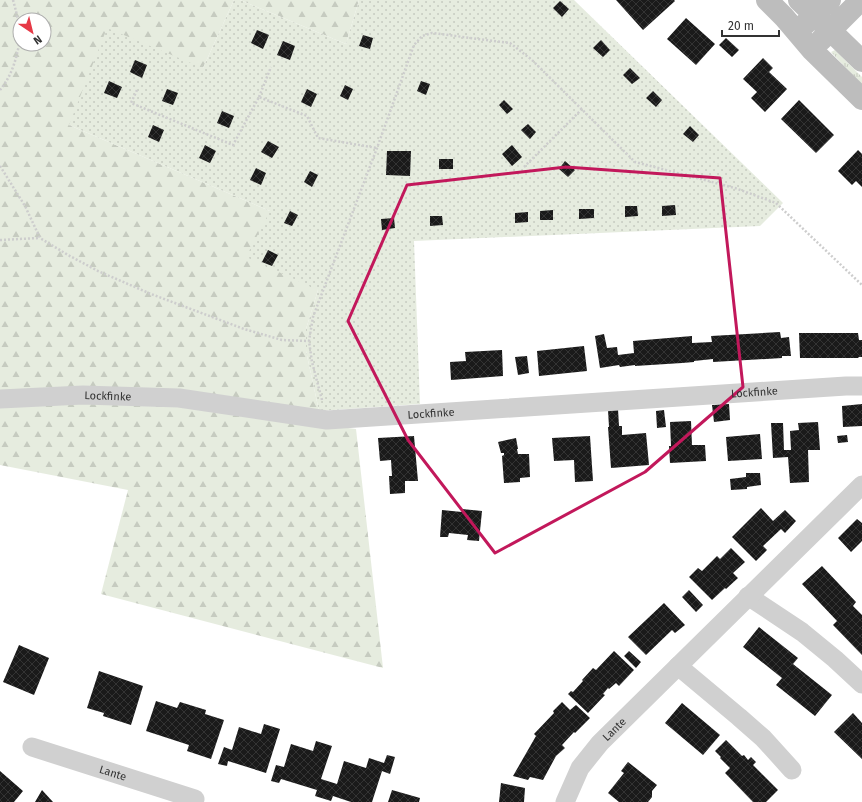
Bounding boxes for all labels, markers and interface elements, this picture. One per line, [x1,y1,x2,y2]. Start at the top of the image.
north arrow [12,12,52,52]
scale bar [722,12,779,38]
text: 20 m [728,19,754,33]
text: N [31,32,44,47]
street label: Lockfinke [731,384,778,401]
street label: Lockfinke [84,389,132,404]
street label: Lockfinke [407,406,455,422]
street label: Lante [600,715,629,744]
street label: Lante [98,763,128,784]

